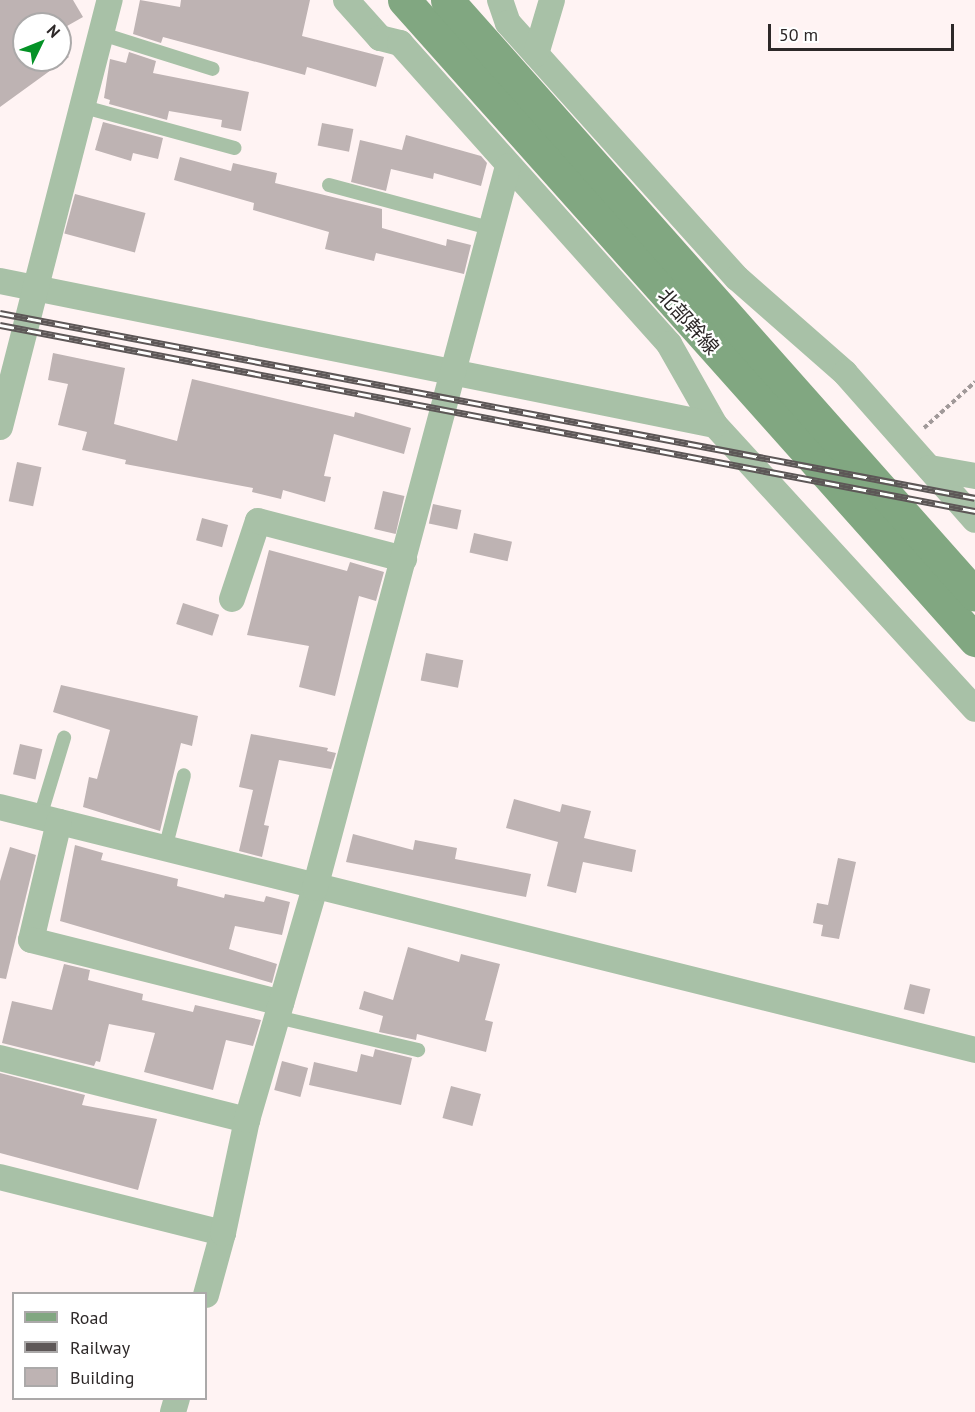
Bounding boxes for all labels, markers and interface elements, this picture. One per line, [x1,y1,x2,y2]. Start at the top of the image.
north arrow [12,12,72,72]
scale bar [771,12,957,50]
text: N [43,20,65,42]
text: 50 m [779,23,818,46]
street label: 北部幹線 [652,284,724,360]
legend [12,1292,207,1400]
text: Road [70,1306,108,1329]
text: Railway [70,1336,130,1359]
text: Building [70,1366,134,1389]

